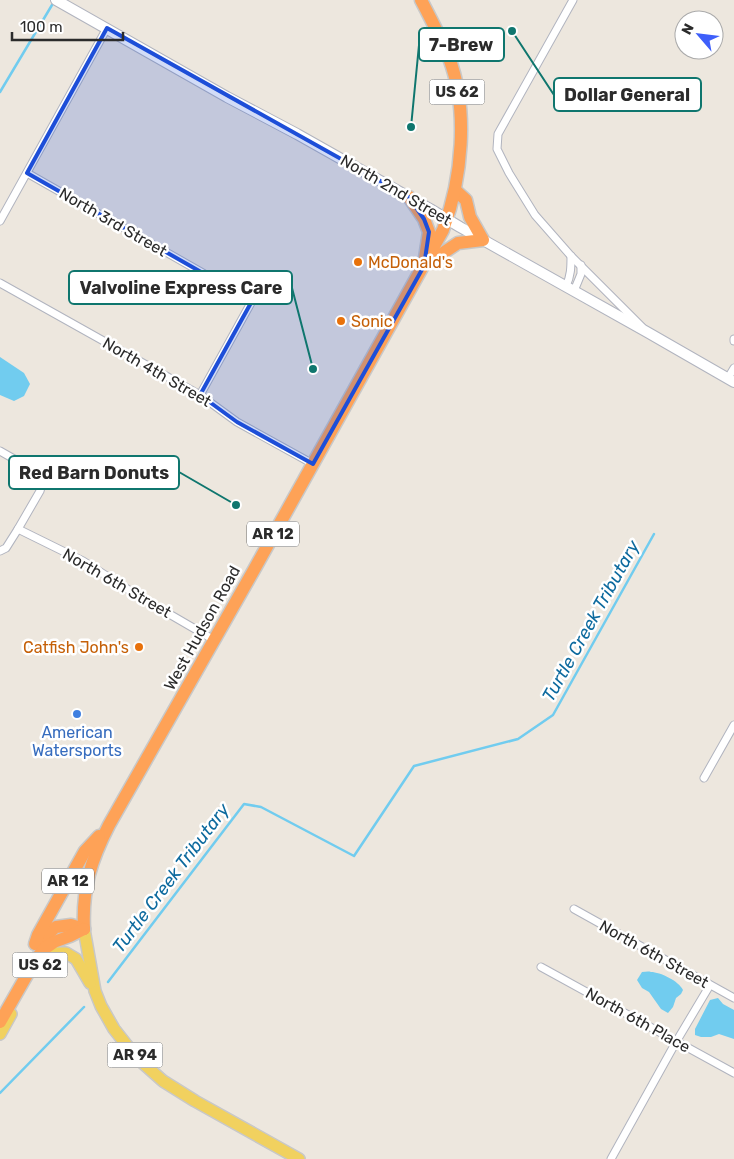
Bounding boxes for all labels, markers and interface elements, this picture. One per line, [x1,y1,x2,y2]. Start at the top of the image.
scale bar [12,10,124,42]
north arrow [674,10,724,60]
text: 100 m [20,18,62,36]
text: N [678,21,698,38]
callout: 7-Brew [419,28,504,61]
text: 7-Brew [429,34,493,56]
callout: Dollar General [554,78,701,111]
road number: US 62 [430,80,484,104]
text: Dollar General [564,84,690,106]
street label: North 2nd Street [337,150,455,230]
street label: North 3rd Street [56,183,170,261]
place label: McDonald's [368,253,453,272]
marker: McDonald's [352,256,364,268]
callout: Valvoline Express Care [69,271,292,304]
text: Valvoline Express Care [80,277,283,299]
place label: Sonic [351,312,393,331]
marker: Sonic [335,315,347,327]
street label: North 4th Street [99,333,215,411]
callout: Red Barn Donuts [9,456,179,489]
text: Red Barn Donuts [19,462,169,484]
road number: AR 12 [247,522,299,546]
water label: Turtle Creek Tributary [537,536,645,706]
street label: North 6th Street [59,544,175,622]
street label: West Hudson Road [160,563,244,693]
place label: Catfish John's [23,638,129,657]
marker: Catfish John's [133,641,145,653]
marker: American Watersports [71,708,83,720]
place label: American Watersports [32,723,122,760]
water label: Turtle Creek Tributary [108,798,235,957]
road number: AR 12 [42,868,94,894]
street label: North 6th Street [596,916,712,992]
road number: US 62 [12,952,68,978]
street label: North 6th Place [582,983,694,1057]
road number: AR 94 [108,1042,162,1068]

